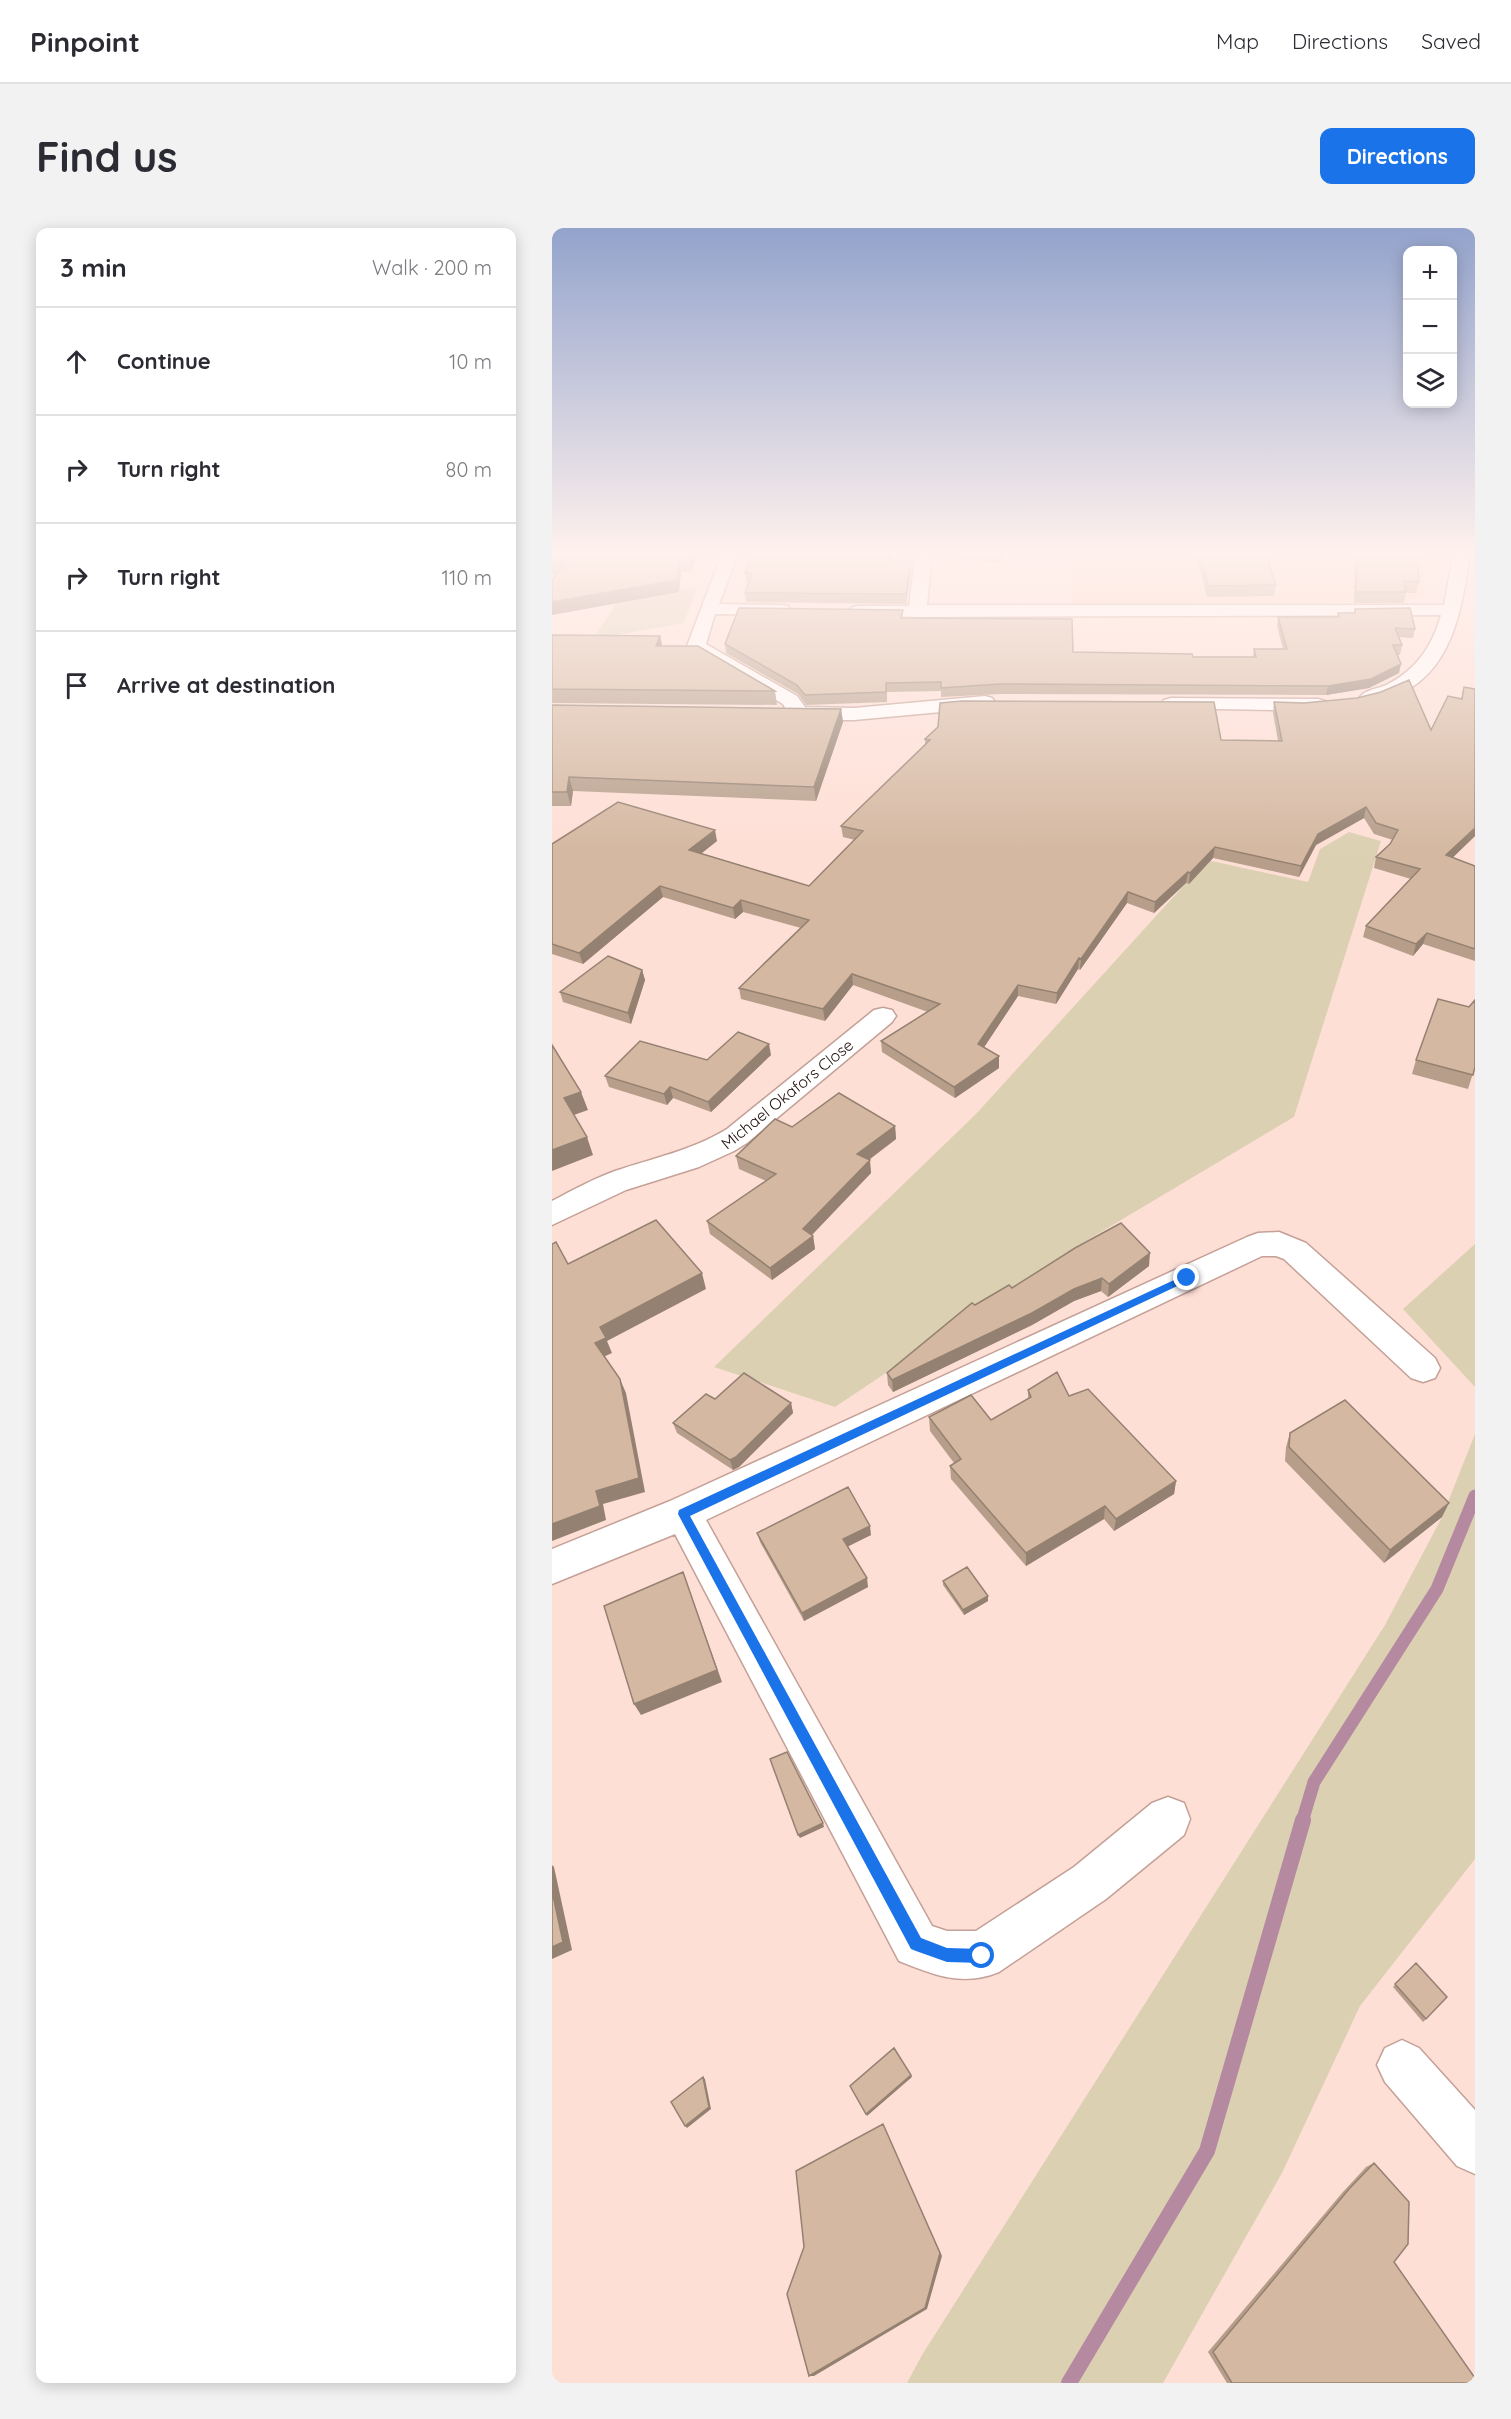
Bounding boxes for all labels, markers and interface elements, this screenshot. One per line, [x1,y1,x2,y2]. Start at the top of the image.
text: Pinpoint [30,24,140,59]
text: Map [1216,28,1259,54]
text: Directions [1292,28,1388,54]
text: Saved [1421,28,1481,54]
button: Directions [1320,128,1475,184]
text: Find us [36,130,178,183]
map controls [1403,246,1457,408]
button: + [1403,246,1457,300]
text: 3 min [60,251,127,284]
text: Walk · 200 m [372,255,492,280]
button: − [1403,300,1457,354]
icon: ahead [60,345,93,378]
text: Continue [117,347,211,375]
text: 10 m [449,349,492,374]
button: layers [1403,354,1457,408]
icon: right [60,453,93,486]
text: Turn right [117,455,221,483]
text: 80 m [446,457,492,482]
icon: right [60,561,93,594]
text: Turn right [117,563,221,591]
text: 110 m [442,565,492,590]
icon: arrive [60,669,93,702]
text: Arrive at destination [117,671,335,699]
street label: Michael Okafors Close [717,1035,857,1153]
route end [1173,1264,1199,1290]
route start [968,1942,994,1968]

